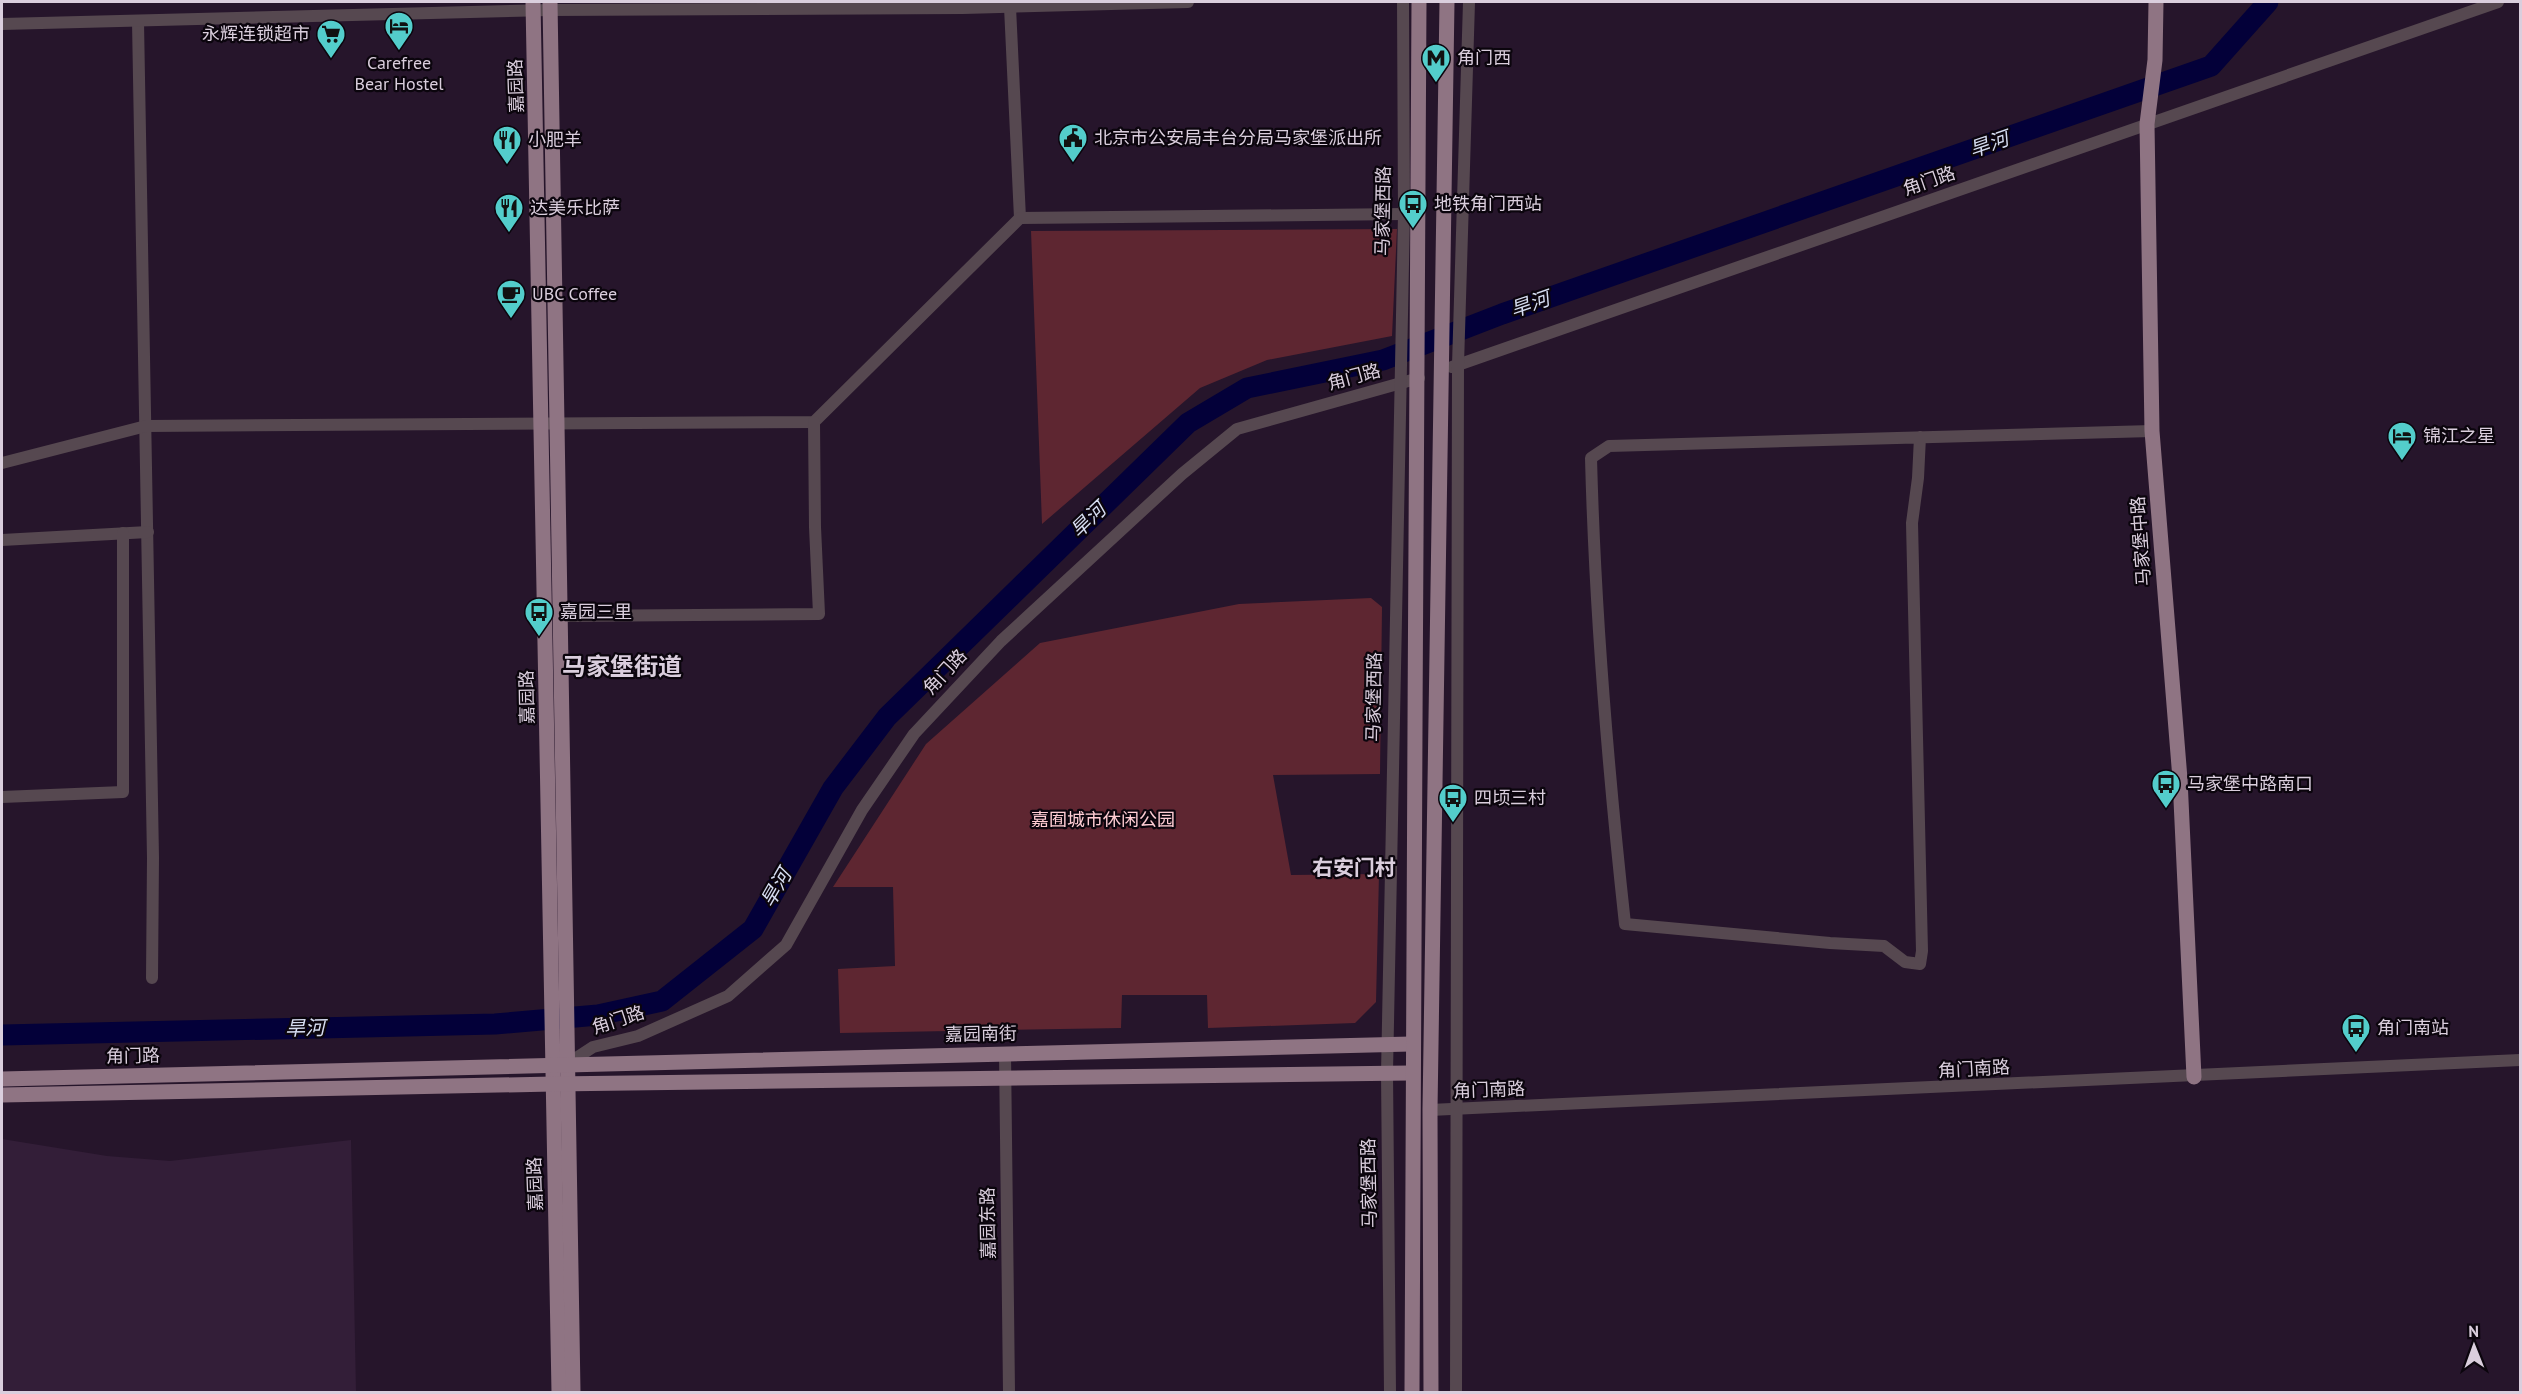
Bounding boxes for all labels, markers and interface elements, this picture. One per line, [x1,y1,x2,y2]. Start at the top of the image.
hotel icon: Carefree Bear Hostel [383,10,415,52]
supermarket icon: 永辉连锁超市 [315,18,347,60]
place label: 永辉连锁超市 [202,22,310,45]
metro station icon: 角门西 [1420,42,1452,84]
place label: 角门西 [1457,46,1511,69]
place label: Carefree Bear Hostel [354,51,444,95]
street label: 嘉园路 [503,59,528,113]
public building icon: 北京市公安局丰台分局马家堡派出所 [1057,122,1089,164]
restaurant icon: 小肥羊 [491,124,523,166]
water label: 旱河 [1966,124,2016,163]
place label: 北京市公安局丰台分局马家堡派出所 [1094,126,1382,149]
place label: 小肥羊 [528,128,582,151]
street label: 角门路 [1900,161,1958,200]
street label: 马家堡西路 [1370,166,1395,256]
bus stop icon: 地铁角门西站 [1397,188,1429,230]
restaurant icon: 达美乐比萨 [493,192,525,234]
place label: 地铁角门西站 [1434,192,1542,215]
place label: 达美乐比萨 [530,196,620,219]
cafe icon: UBC Coffee [495,278,527,320]
place label: UBC Coffee [532,282,617,305]
water label: 旱河 [1507,284,1557,323]
street label: 角门路 [1325,358,1383,395]
hotel icon: 锦江之星 [2386,420,2418,462]
place label: 锦江之星 [2423,424,2495,447]
water label: 旱河 [1065,494,1114,543]
street label: 马家堡中路 [2126,495,2155,587]
bus stop icon: 嘉园三里 [523,596,555,638]
place label: 嘉园三里 [560,600,632,623]
street label: 角门路 [918,644,971,699]
district label: 马家堡街道 [562,651,682,682]
street label: 马家堡西路 [1361,652,1386,742]
street label: 嘉园路 [515,670,538,724]
bus stop icon: 马家堡中路南口 [2150,768,2182,810]
place label: 马家堡中路南口 [2187,772,2313,795]
bus stop icon: 四顷三村 [1437,782,1469,824]
place label: 四顷三村 [1474,786,1546,809]
park label: 嘉囿城市休闲公园 [1031,808,1175,831]
district label: 右安门村 [1312,854,1396,881]
water label: 旱河 [755,861,799,912]
street label: 角门路 [589,1000,647,1039]
bus stop icon: 角门南站 [2340,1012,2372,1054]
water label: 旱河 [285,1015,329,1041]
place label: 角门南站 [2377,1016,2449,1039]
street label: 嘉园南街 [945,1021,1017,1046]
street label: 角门路 [106,1044,160,1067]
street label: 角门南路 [1937,1055,2011,1082]
street label: 角门南路 [1453,1077,1525,1102]
street label: 马家堡西路 [1356,1138,1381,1228]
street label: 嘉园路 [522,1157,547,1211]
street label: 嘉园东路 [975,1187,1000,1259]
north arrow [2444,1316,2504,1376]
text: N [2468,1321,2479,1341]

